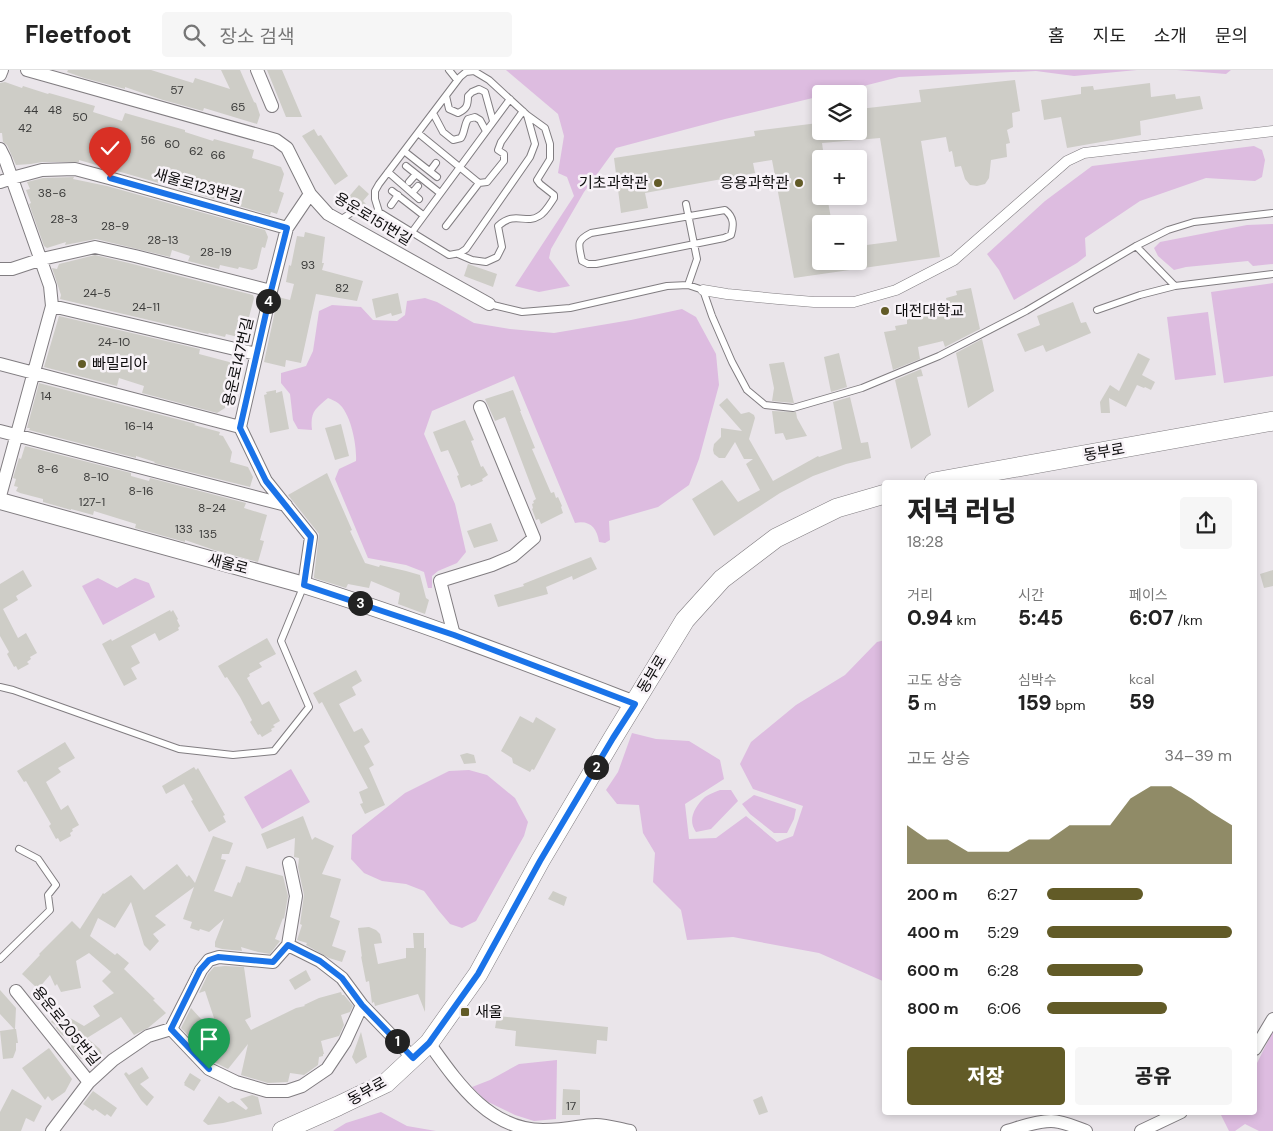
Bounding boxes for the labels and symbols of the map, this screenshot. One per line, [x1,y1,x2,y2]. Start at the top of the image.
house number: 57 [170,82,184,98]
house number: 65 [231,99,245,115]
house number: 44 [24,102,38,118]
house number: 48 [48,102,62,118]
house number: 50 [72,109,88,125]
house number: 42 [18,120,32,136]
pin [89,127,131,178]
house number: 56 [141,132,155,148]
house number: 60 [164,136,180,152]
house number: 62 [189,143,203,159]
house number: 66 [210,147,226,163]
street label: 새울로123번길 [151,164,245,208]
place label: 기초과학관 [579,173,648,193]
place label: 응용과학관 [720,173,789,193]
marker: 기초과학관 [652,177,664,189]
marker: 응용과학관 [793,177,805,189]
house number: 38-6 [38,185,66,201]
street label: 용운로151번길 [330,188,416,250]
house number: 28-3 [50,211,78,227]
house number: 28-9 [101,218,129,234]
house number: 28-13 [147,232,179,248]
house number: 28-19 [200,244,232,260]
house number: 93 [301,257,315,273]
house number: 82 [335,280,349,296]
house number: 24-5 [83,285,111,301]
pin: 4 [256,288,280,314]
house number: 24-11 [132,299,160,315]
place label: 대전대학교 [895,301,964,321]
marker: 대전대학교 [879,305,891,317]
street label: 용운로147번길 [218,316,258,408]
house number: 24-10 [98,334,130,350]
place label: 빠밀리아 [92,354,147,374]
marker: 빠밀리아 [76,358,88,370]
house number: 14 [40,388,52,404]
house number: 16-14 [125,418,153,434]
street label: 동부로 [1082,439,1126,465]
house number: 8-6 [37,461,59,477]
house number: 8-10 [83,469,109,485]
house number: 8-16 [128,483,154,499]
house number: 127-1 [79,494,105,510]
house number: 8-24 [198,500,226,516]
house number: 133 [175,521,193,537]
house number: 135 [199,526,217,542]
street label: 새울로 [205,549,251,579]
pin: 3 [348,590,372,616]
street label: 동부로 [633,651,671,697]
pin: 2 [584,754,608,780]
street label: 용운로205번길 [28,982,104,1070]
place label: 새울 [475,1002,503,1022]
marker: 새울 [459,1006,471,1018]
pin [188,1018,230,1069]
pin: 1 [384,1028,410,1054]
street label: 동부로 [344,1072,390,1110]
house number: 17 [566,1098,576,1114]

